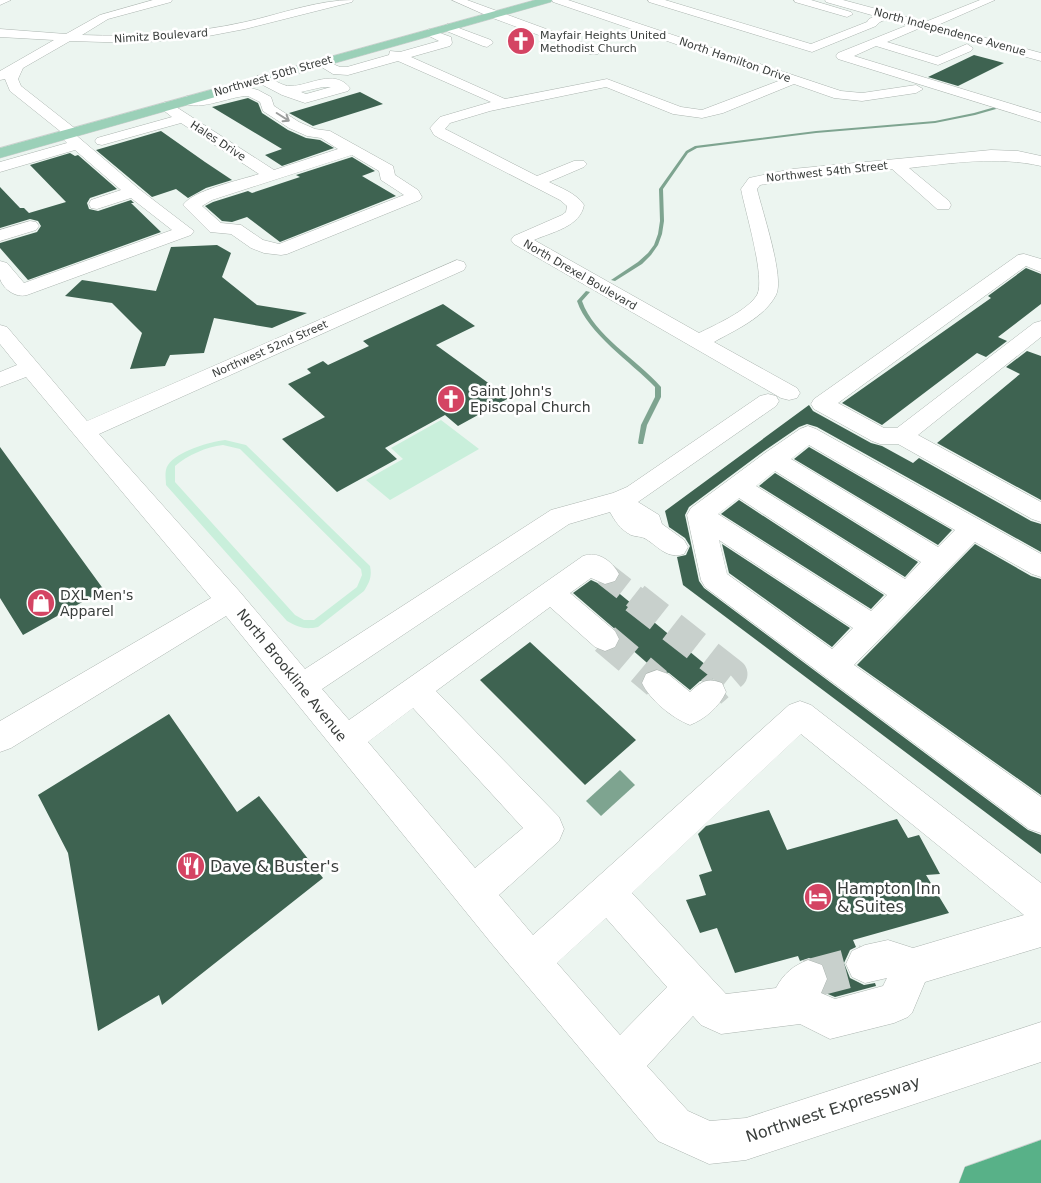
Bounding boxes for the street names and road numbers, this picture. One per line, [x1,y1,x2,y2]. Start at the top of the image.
street label: North Independence Avenue [873,5,1028,59]
street label: Nimitz Boulevard [114,26,208,46]
street label: North Hamilton Drive [678,35,793,85]
street label: Northwest 50th Street [212,53,334,99]
street label: Hales Drive [188,118,248,164]
street label: Northwest 54th Street [766,159,889,185]
street label: North Drexel Boulevard [521,237,639,313]
street label: Northwest 52nd Street [210,317,330,380]
street label: North Brookline Avenue [234,606,350,744]
street label: Northwest Expressway [743,1072,923,1146]

